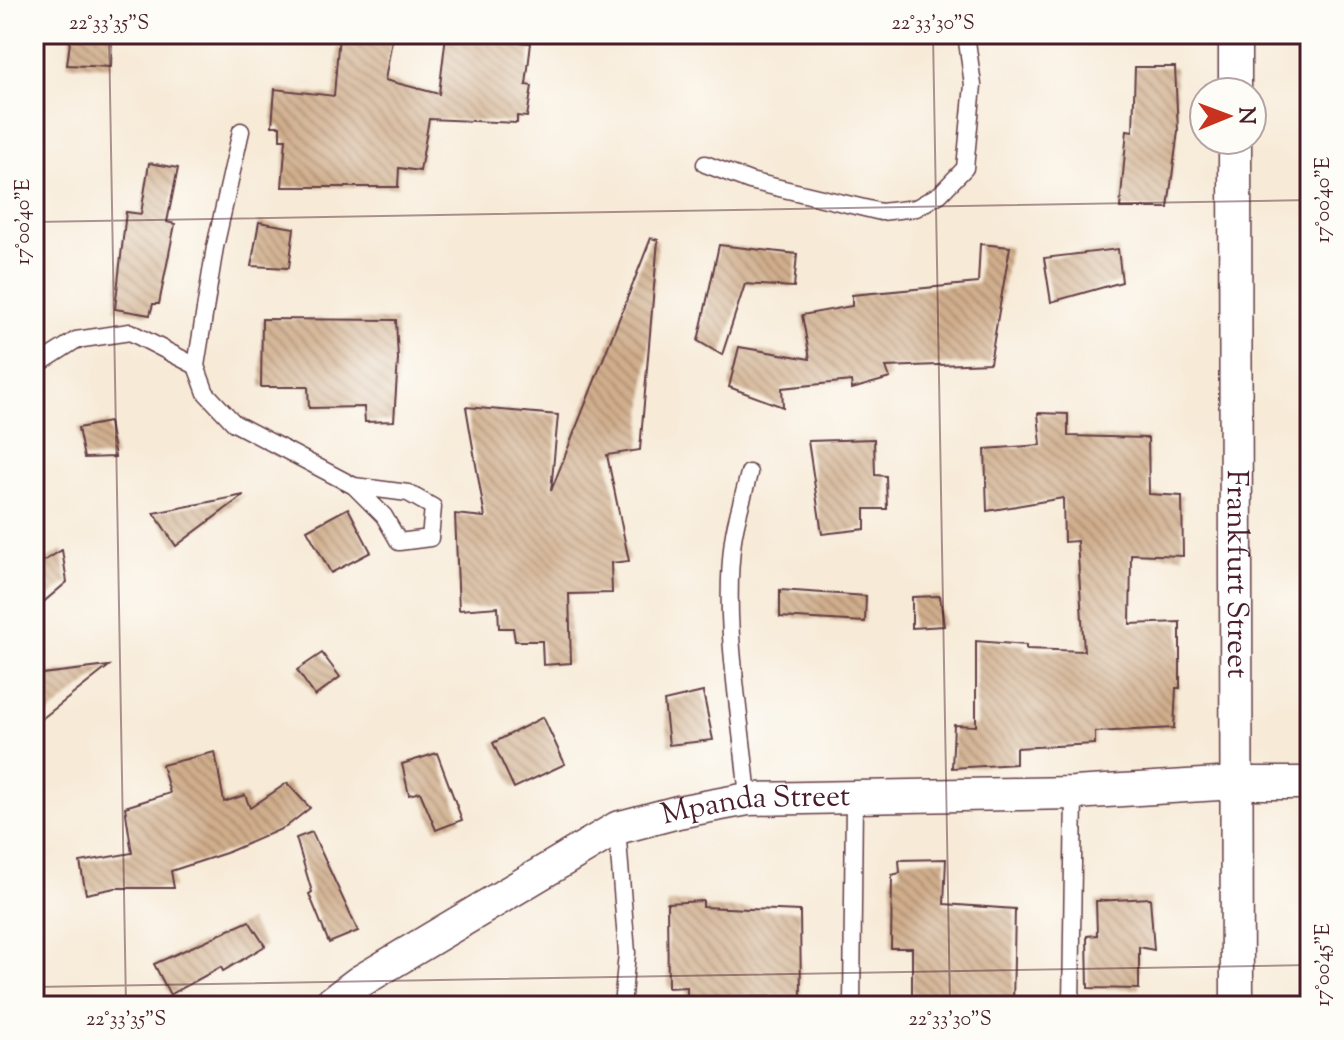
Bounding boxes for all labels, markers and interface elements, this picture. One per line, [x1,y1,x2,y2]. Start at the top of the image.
text: 22°33'35"S [69,10,149,39]
text: 22°33'30"S [891,10,975,39]
north arrow [1188,76,1268,156]
text: N [1229,107,1261,125]
text: 17°00'40"E [1310,157,1339,243]
text: 17°00'40"E [10,179,39,265]
street label: Frankfurt Street [1214,470,1258,678]
street label: Mpanda Street [657,776,851,837]
text: 17°00'45"E [1310,923,1339,1007]
text: 22°33'35"S [86,1006,166,1035]
text: 22°33'30"S [908,1006,992,1035]

